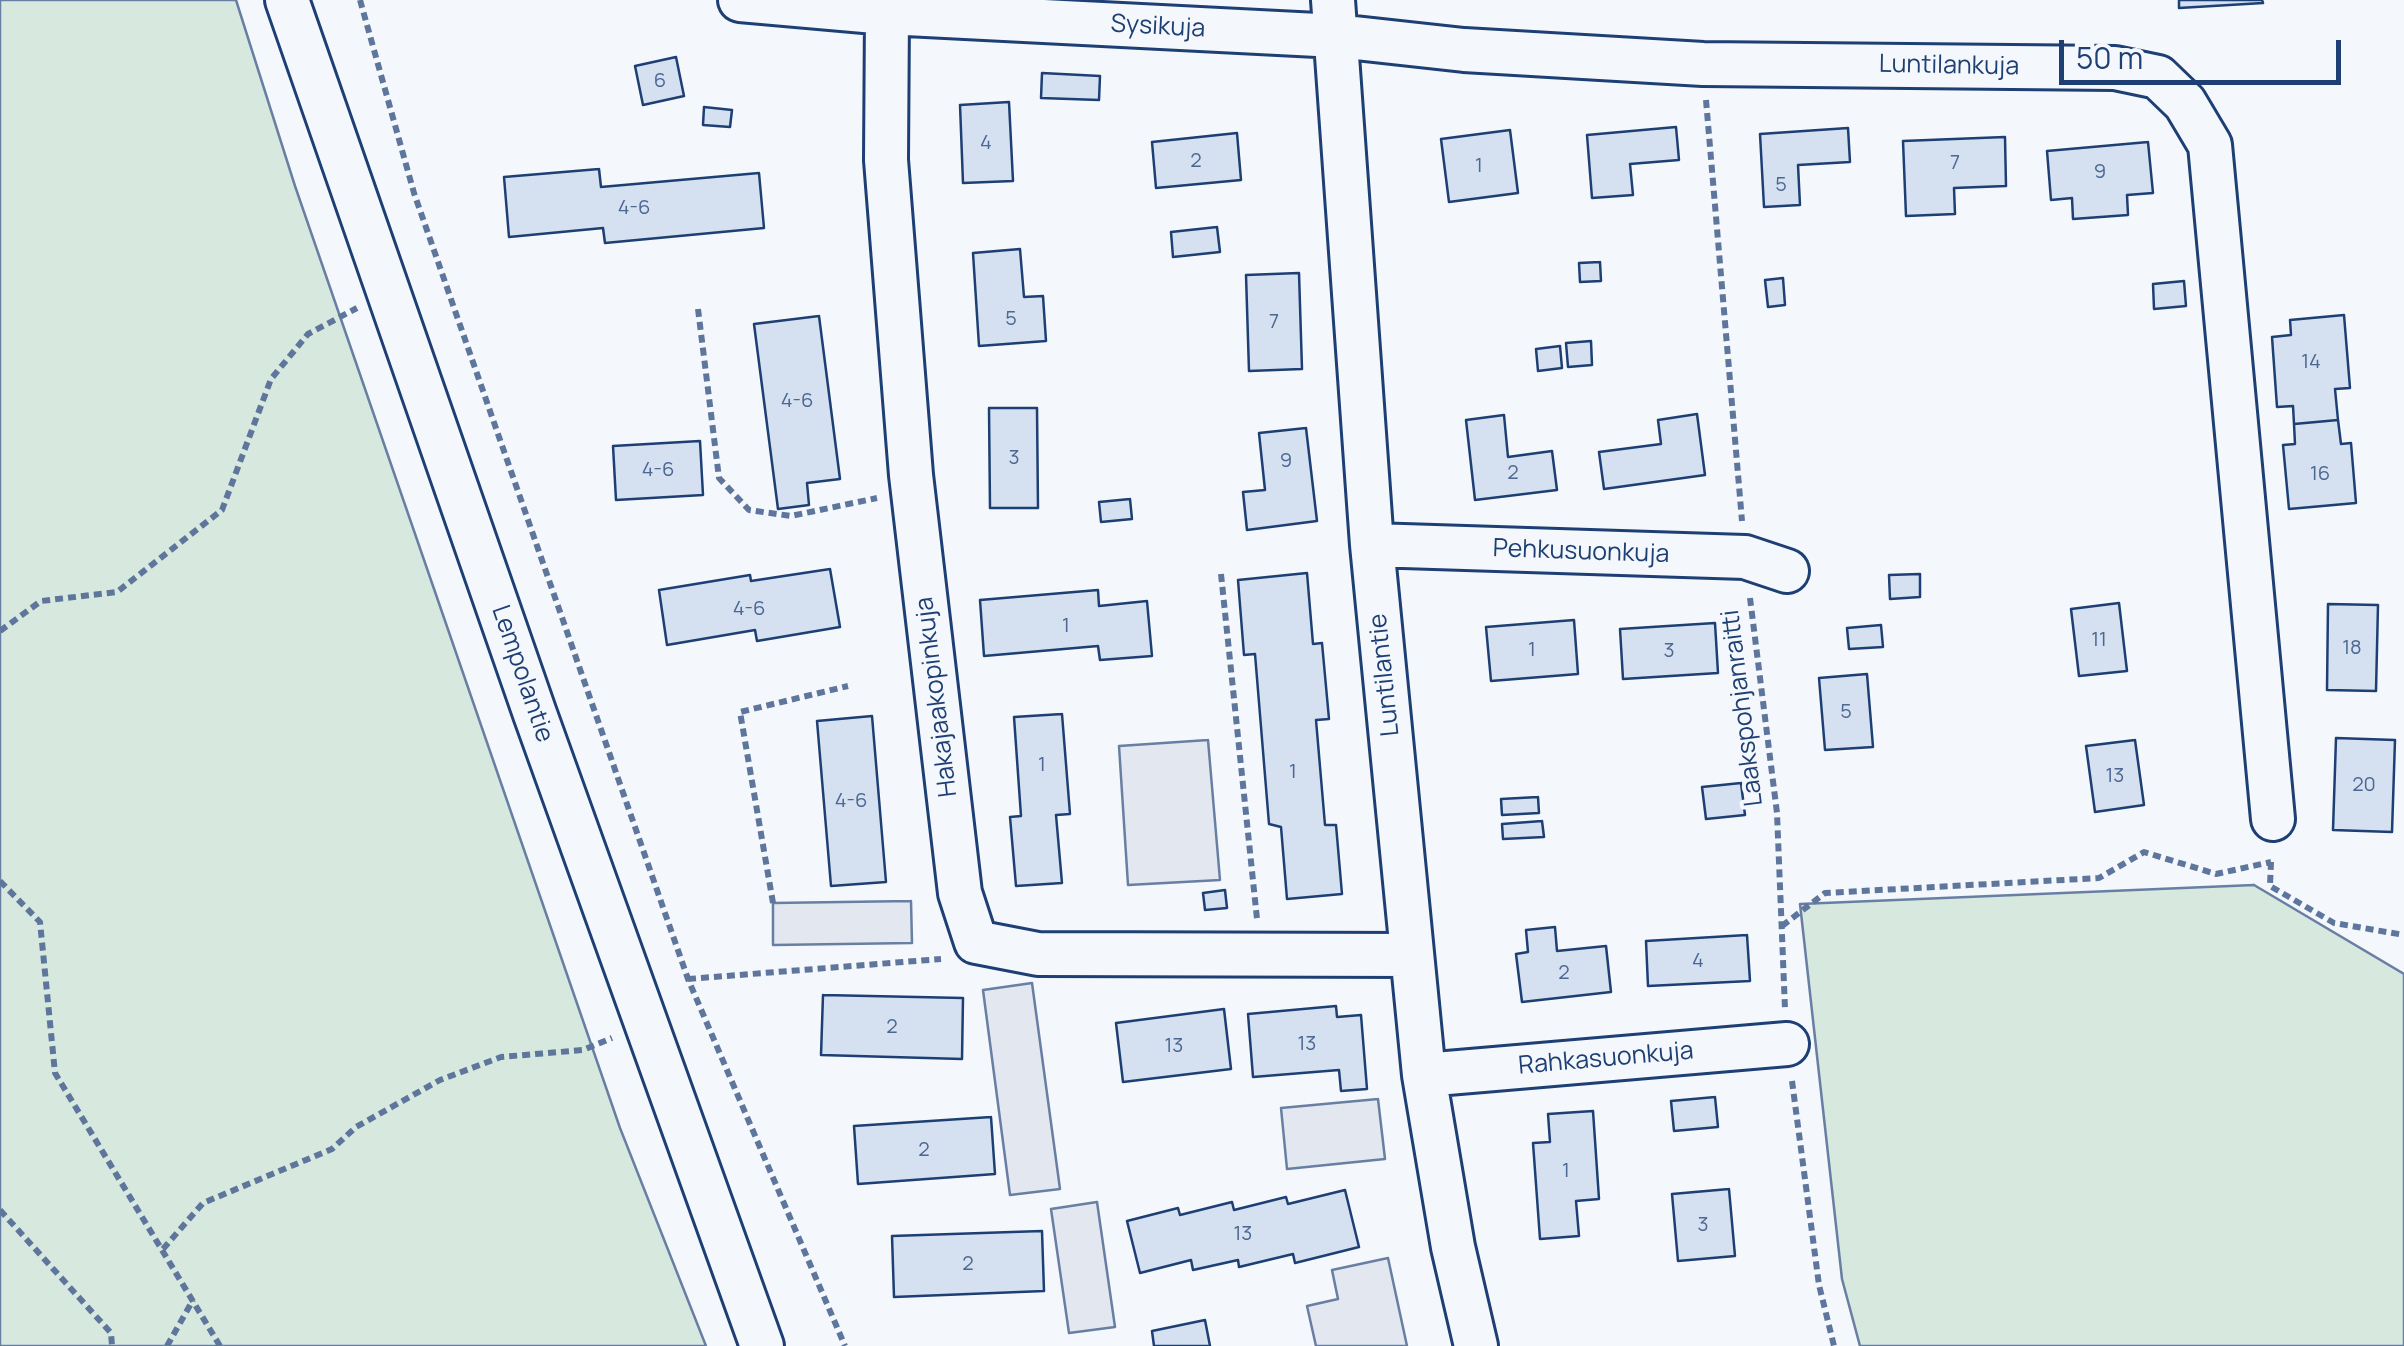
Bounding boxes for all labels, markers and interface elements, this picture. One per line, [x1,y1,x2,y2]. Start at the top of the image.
street label: Sysikuja [1110,10,1206,44]
scale bar [2064,20,2346,82]
text: 50 m [2076,37,2143,78]
street label: Luntilankuja [1879,50,2019,82]
house number: 6 [654,69,666,93]
house number: 4 [980,131,992,155]
house number: 2 [1190,149,1202,173]
house number: 7 [1950,151,1960,175]
house number: 1 [1475,154,1483,178]
house number: 9 [2094,160,2106,184]
house number: 5 [1775,173,1787,197]
house number: 4-6 [618,196,650,220]
house number: 5 [1005,307,1017,331]
house number: 7 [1269,310,1279,334]
house number: 14 [2301,350,2321,374]
house number: 4-6 [781,389,813,413]
house number: 3 [1008,446,1020,470]
house number: 9 [1280,449,1292,473]
house number: 4-6 [642,458,674,482]
house number: 2 [1507,461,1519,485]
house number: 16 [2310,462,2330,486]
street label: Pehkusuonkuja [1492,534,1670,570]
street label: Hakajaakopinkuja [910,595,964,799]
house number: 4-6 [733,597,765,621]
street label: Lempolantie [485,602,559,746]
street label: Laakspohjanraitti [1716,608,1770,808]
street label: Luntilantie [1364,612,1406,738]
house number: 1 [1062,614,1070,638]
house number: 11 [2091,628,2107,652]
house number: 18 [2342,636,2362,660]
house number: 1 [1528,638,1536,662]
house number: 3 [1663,639,1675,663]
house number: 5 [1840,700,1852,724]
house number: 1 [1038,753,1046,777]
house number: 1 [1289,760,1297,784]
house number: 13 [2106,764,2124,788]
house number: 20 [2352,773,2376,797]
house number: 4-6 [835,789,867,813]
house number: 4 [1692,949,1704,973]
house number: 2 [1558,961,1570,985]
house number: 2 [886,1015,898,1039]
house number: 13 [1298,1032,1316,1056]
house number: 13 [1165,1034,1183,1058]
street label: Rahkasuonkuja [1517,1036,1695,1082]
house number: 2 [918,1138,930,1162]
house number: 1 [1562,1159,1570,1183]
house number: 3 [1697,1213,1709,1237]
house number: 13 [1234,1222,1252,1246]
house number: 2 [962,1252,974,1276]

